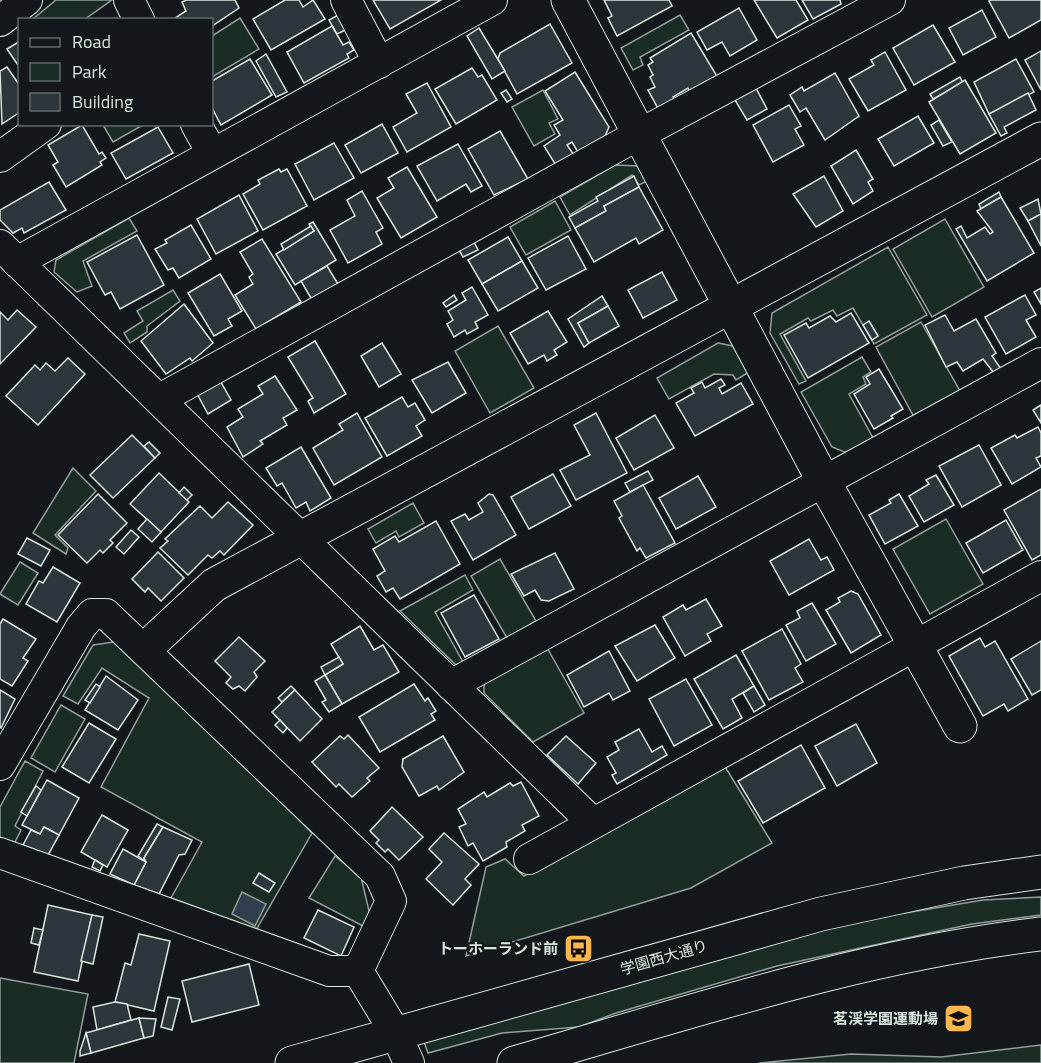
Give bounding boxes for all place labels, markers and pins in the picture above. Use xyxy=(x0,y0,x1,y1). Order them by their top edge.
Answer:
bus stop icon: トーホーランド前 xyxy=(563,932,595,964)
place label: トーホーランド前 xyxy=(438,937,558,960)
school or university icon: 茗渓学園運動場 xyxy=(943,1002,975,1034)
place label: 茗渓学園運動場 xyxy=(833,1007,938,1030)

